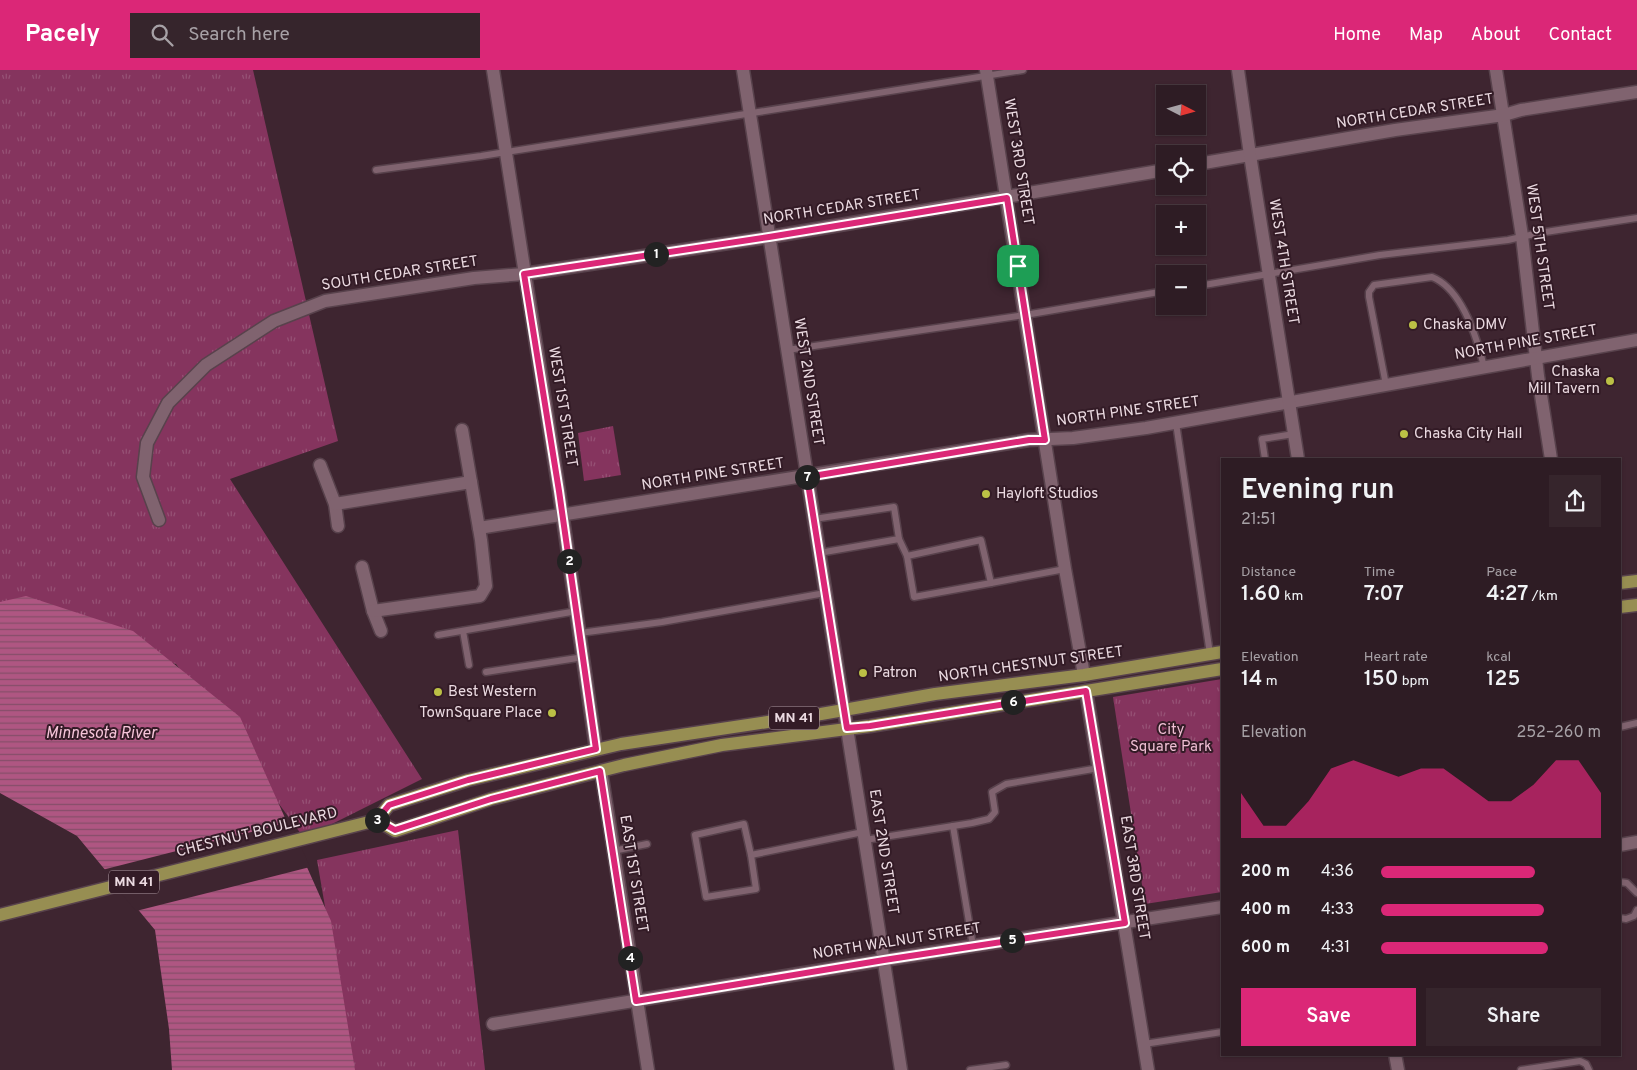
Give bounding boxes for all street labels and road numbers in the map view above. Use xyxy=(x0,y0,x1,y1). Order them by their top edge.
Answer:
street label: NORTH CEDAR STREET xyxy=(1335,90,1495,134)
street label: WEST 3RD STREET xyxy=(999,97,1037,227)
street label: WEST 5TH STREET xyxy=(1521,183,1557,311)
street label: NORTH CEDAR STREET xyxy=(762,186,922,230)
street label: WEST 4TH STREET xyxy=(1264,198,1302,326)
street label: SOUTH CEDAR STREET xyxy=(320,252,480,296)
street label: WEST 2ND STREET xyxy=(789,317,827,447)
street label: NORTH PINE STREET xyxy=(1453,321,1599,365)
street label: WEST 1ST STREET xyxy=(543,345,581,469)
street label: NORTH PINE STREET xyxy=(1055,393,1201,431)
street label: NORTH PINE STREET xyxy=(640,454,786,496)
street label: NORTH CHESTNUT STREET xyxy=(937,643,1125,687)
road number: MN 41 xyxy=(769,706,819,730)
street label: EAST 2ND STREET xyxy=(864,788,902,916)
street label: CHESTNUT BOULEVARD xyxy=(174,804,340,862)
street label: EAST 1ST STREET xyxy=(614,814,652,934)
street label: EAST 3RD STREET xyxy=(1115,814,1153,942)
road number: MN 41 xyxy=(109,870,159,894)
street label: NORTH WALNUT STREET xyxy=(811,919,983,965)

